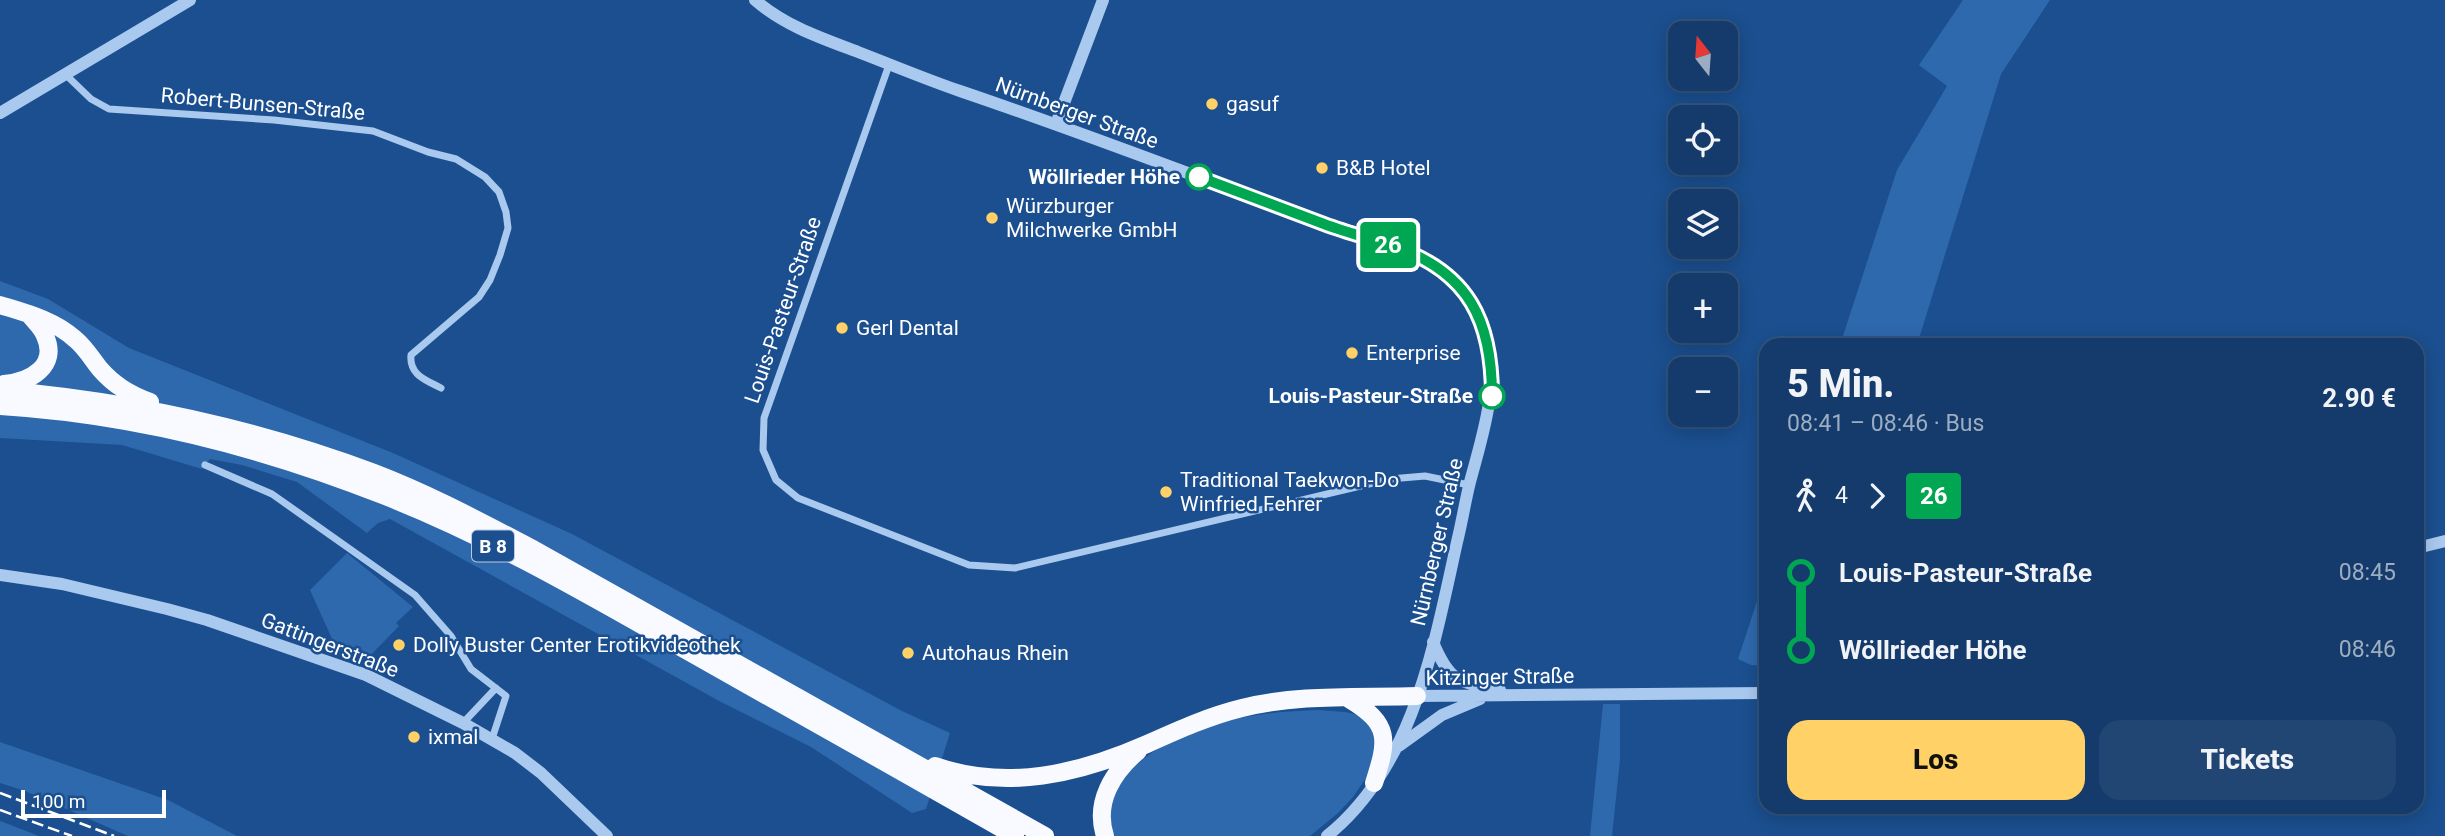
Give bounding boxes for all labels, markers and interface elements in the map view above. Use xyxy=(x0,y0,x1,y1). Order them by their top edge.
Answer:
north arrow xyxy=(1668,21,1738,91)
map controls xyxy=(1668,21,1738,427)
street label: Nürnberger Straße xyxy=(992,72,1162,154)
street label: Robert-Bunsen-Straße xyxy=(160,83,366,125)
place label: gasuf xyxy=(1226,92,1280,116)
marker: gasuf xyxy=(1204,96,1220,112)
button: locate xyxy=(1668,105,1738,175)
place label: B&B Hotel xyxy=(1336,156,1431,180)
marker: B&B Hotel xyxy=(1314,160,1330,176)
marker: Wöllrieder Höhe xyxy=(1186,164,1212,190)
place label: Wöllrieder Höhe xyxy=(1029,165,1180,189)
button: layers xyxy=(1668,189,1738,259)
place label: Würzburger Milchwerke GmbH xyxy=(1006,194,1177,242)
marker: Würzburger Milchwerke GmbH xyxy=(984,210,1000,226)
street label: Louis-Pasteur-Straße xyxy=(740,214,826,406)
line badge: 26 xyxy=(1356,222,1420,268)
text: 26 xyxy=(1374,231,1402,259)
button: + xyxy=(1668,273,1738,343)
place label: Gerl Dental xyxy=(856,316,959,340)
marker: Gerl Dental xyxy=(834,320,850,336)
place label: Enterprise xyxy=(1366,341,1461,365)
marker: Enterprise xyxy=(1344,345,1360,361)
button: − xyxy=(1668,357,1738,427)
text: 5 Min. xyxy=(1787,362,1895,406)
marker: Louis-Pasteur-Straße xyxy=(1479,383,1505,409)
text: 2.90 € xyxy=(2322,383,2396,413)
place label: Louis-Pasteur-Straße xyxy=(1269,384,1473,408)
text: 08:41 – 08:46 · Bus xyxy=(1787,410,1984,437)
street label: Nürnberger Straße xyxy=(1406,456,1468,628)
place label: Traditional Taekwon-Do Winfried Fehrer xyxy=(1180,468,1399,516)
icon: walk xyxy=(1787,477,1825,515)
icon: forward xyxy=(1858,477,1896,515)
text: 4 xyxy=(1835,482,1848,509)
text: 26 xyxy=(1920,482,1947,510)
marker: Traditional Taekwon-Do Winfried Fehrer xyxy=(1158,484,1174,500)
road number: B 8 xyxy=(472,530,514,562)
text: Louis-Pasteur-Straße xyxy=(1839,558,2092,588)
text: 08:45 xyxy=(2339,559,2396,586)
street label: Gattingerstraße xyxy=(258,608,402,682)
place label: Dolly Buster Center Erotikvideothek xyxy=(413,633,741,657)
text: Wöllrieder Höhe xyxy=(1839,635,2027,665)
text: 08:46 xyxy=(2339,636,2396,663)
marker: Dolly Buster Center Erotikvideothek xyxy=(391,637,407,653)
place label: Autohaus Rhein xyxy=(922,641,1069,665)
marker: Autohaus Rhein xyxy=(900,645,916,661)
street label: Kitzinger Straße xyxy=(1425,664,1575,690)
button: Los xyxy=(1787,720,2085,800)
button: Tickets xyxy=(2099,720,2396,800)
place label: ixmal xyxy=(428,725,478,749)
marker: ixmal xyxy=(406,729,422,745)
scale bar xyxy=(21,787,166,819)
text: 100 m xyxy=(32,790,85,813)

